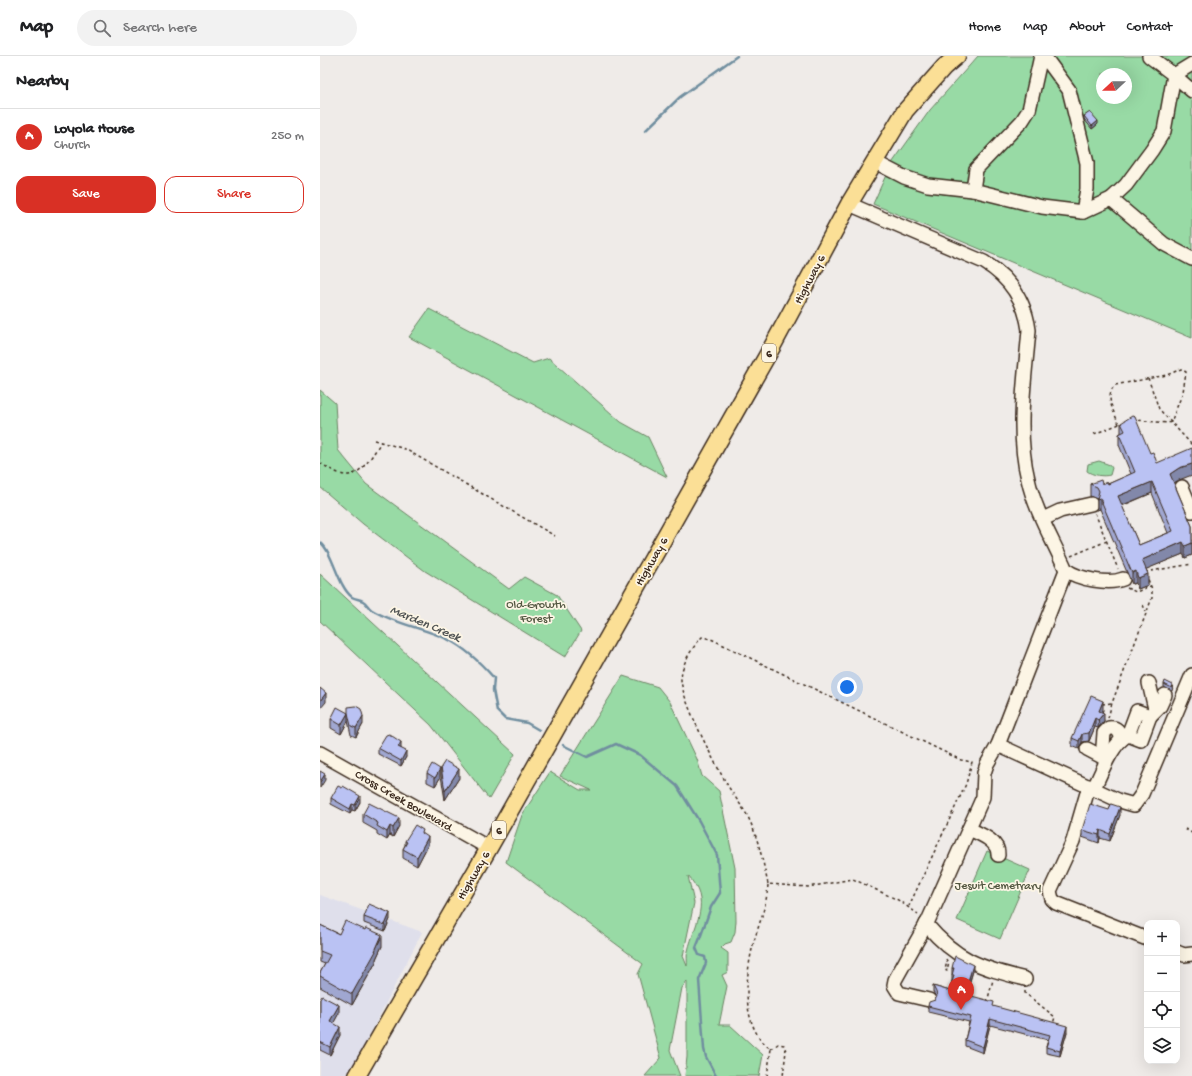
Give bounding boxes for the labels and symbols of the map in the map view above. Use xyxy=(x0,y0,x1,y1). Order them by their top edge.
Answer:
north arrow xyxy=(1096,68,1132,104)
street label: Highway 6 xyxy=(792,252,830,307)
road number: 6 xyxy=(762,344,776,362)
street label: Highway 6 xyxy=(633,535,673,589)
park label: Old-Growth Forest xyxy=(506,599,566,627)
water label: Marden Creek xyxy=(387,603,464,646)
your location xyxy=(837,677,857,697)
street label: Cross Creek Boulevard xyxy=(352,768,455,836)
road number: 6 xyxy=(492,821,506,839)
street label: Highway 6 xyxy=(455,849,495,903)
park label: Jesuit Cemetrary xyxy=(955,880,1041,894)
pin: A xyxy=(948,977,974,1010)

